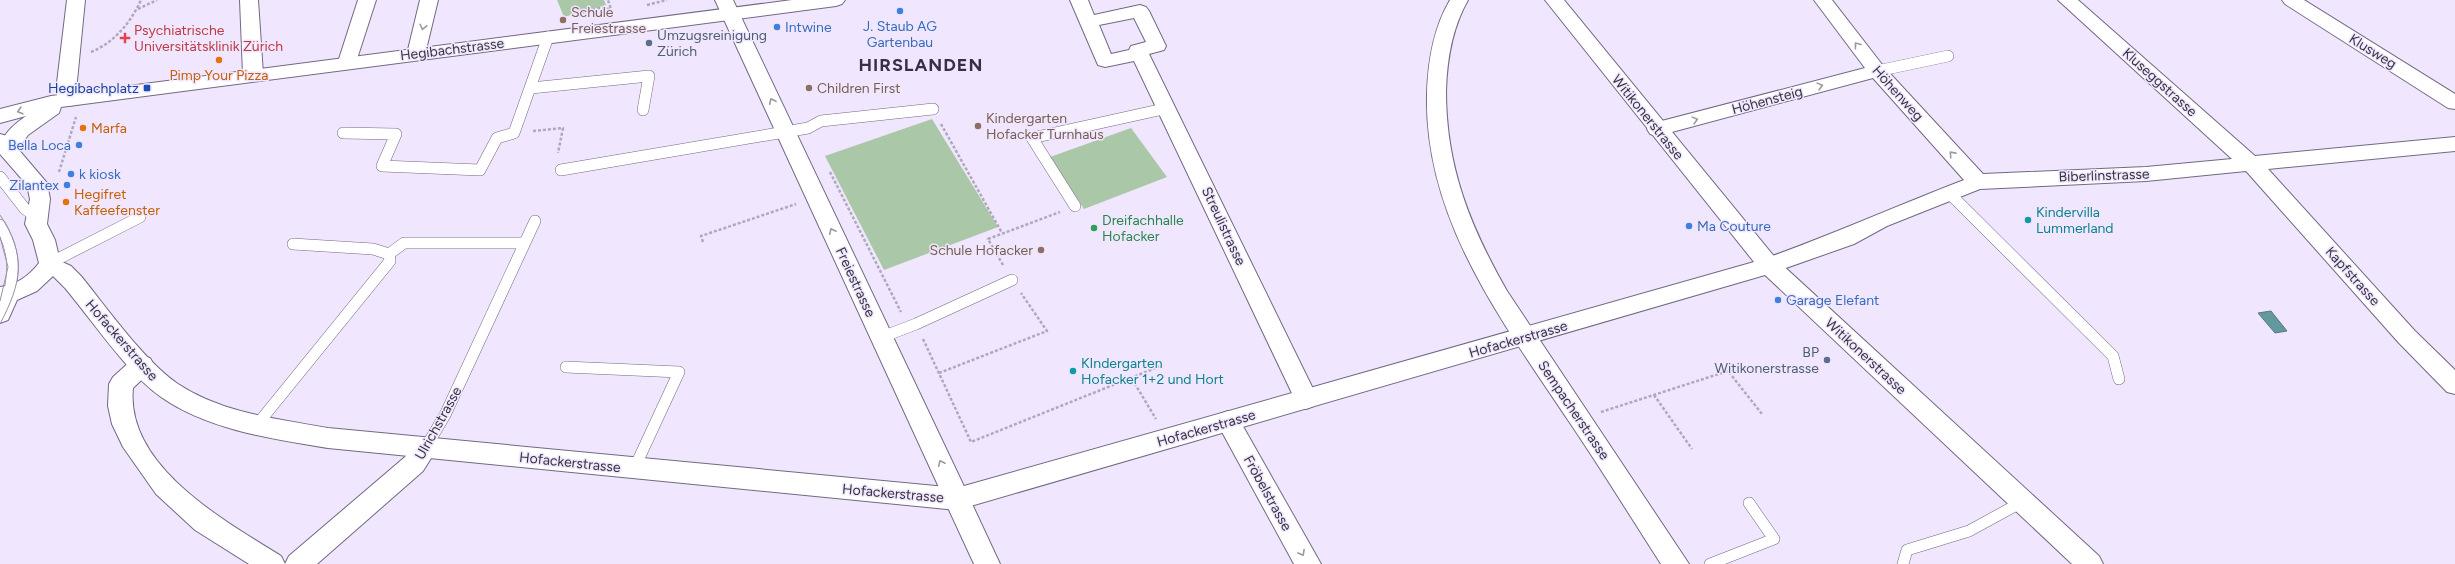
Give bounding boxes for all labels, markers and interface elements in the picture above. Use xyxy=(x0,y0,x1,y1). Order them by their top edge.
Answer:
place label: Schule Freiestrasse xyxy=(571,4,646,37)
marker: J. Staub AG Gartenbau xyxy=(895,6,905,16)
marker: Schule Freiestrasse xyxy=(558,15,568,25)
place label: J. Staub AG Gartenbau xyxy=(863,18,937,51)
place label: Intwine xyxy=(785,19,832,36)
place label: Psychiatrische Universitätsklinik Zürich xyxy=(134,22,283,55)
marker: Intwine xyxy=(772,22,782,32)
one-way arrow xyxy=(419,24,427,30)
place label: Umzugsreinigung Zürich xyxy=(657,27,767,60)
street label: Klusweg xyxy=(2346,30,2400,73)
marker: Psychiatrische Universitätsklinik Zürich xyxy=(119,32,131,44)
street label: Hegibachstrasse xyxy=(399,35,505,64)
marker: Umzugsreinigung Zürich xyxy=(644,38,654,48)
one-way arrow xyxy=(1855,43,1862,50)
street label: Kluseggstrasse xyxy=(2119,44,2201,121)
district label: HIRSLANDEN xyxy=(859,54,983,76)
marker: Pimp Your Pizza xyxy=(214,55,224,65)
street label: Höhenweg xyxy=(1868,62,1927,124)
place label: Pimp Your Pizza xyxy=(170,67,268,84)
street label: Witikonerstrasse xyxy=(1608,71,1687,164)
place label: Hegibachplatz xyxy=(48,80,139,97)
place label: Children First xyxy=(817,80,900,97)
one-way arrow xyxy=(1816,82,1823,91)
marker: Hegibachplatz xyxy=(142,83,152,93)
marker: Children First xyxy=(804,83,814,93)
street label: Höhensteig xyxy=(1730,83,1804,118)
one-way arrow xyxy=(769,97,777,105)
one-way arrow xyxy=(17,106,24,115)
place label: Kindergarten Hofacker Turnhaus xyxy=(986,110,1104,143)
one-way arrow xyxy=(1691,116,1698,125)
place label: Marfa xyxy=(91,120,127,137)
marker: Kindergarten Hofacker Turnhaus xyxy=(973,121,983,131)
marker: Marfa xyxy=(78,123,88,133)
place label: Bella Loca xyxy=(8,137,71,154)
marker: Bella Loca xyxy=(74,140,84,150)
one-way arrow xyxy=(1950,151,1957,158)
street label: Biberlinstrasse xyxy=(2058,165,2150,186)
place label: k kiosk xyxy=(79,166,121,183)
marker: k kiosk xyxy=(66,169,76,179)
place label: Zilantex xyxy=(9,177,59,194)
marker: Zilantex xyxy=(62,180,72,190)
street label: Streulistrasse xyxy=(1198,184,1249,269)
place label: Hegifret Kaffeefenster xyxy=(74,186,160,219)
marker: Hegifret Kaffeefenster xyxy=(61,197,71,207)
place label: Kindervilla Lummerland xyxy=(2036,204,2114,237)
place label: Dreifachhalle Hofacker xyxy=(1102,212,1184,245)
marker: Kindervilla Lummerland xyxy=(2023,215,2033,225)
place label: Ma Couture xyxy=(1697,218,1771,235)
marker: Ma Couture xyxy=(1684,221,1694,231)
marker: Dreifachhalle Hofacker xyxy=(1089,223,1099,233)
one-way arrow xyxy=(829,228,837,236)
place label: Schule Hofacker xyxy=(930,242,1033,259)
street label: Kapfstrasse xyxy=(2322,243,2384,310)
street label: Freiestrasse xyxy=(832,245,879,320)
marker: Schule Hofacker xyxy=(1036,245,1046,255)
place label: Garage Elefant xyxy=(1786,292,1879,309)
marker: Garage Elefant xyxy=(1773,295,1783,305)
street label: Hofackerstrasse xyxy=(82,296,162,385)
street label: Witikonerstrasse xyxy=(1822,314,1910,398)
street label: Hofackerstrasse xyxy=(1467,317,1570,362)
place label: BP Witikonerstrasse xyxy=(1714,344,1819,377)
place label: KIndergarten Hofacker 1+2 und Hort xyxy=(1081,355,1224,388)
marker: BP Witikonerstrasse xyxy=(1822,355,1832,365)
street label: Sempacherstrasse xyxy=(1534,358,1613,463)
marker: KIndergarten Hofacker 1+2 und Hort xyxy=(1068,366,1078,376)
street label: Ulrichstrasse xyxy=(411,384,466,463)
street label: Hofackerstrasse xyxy=(1155,406,1258,451)
street label: Hofackerstrasse xyxy=(518,449,622,476)
street label: Fröbelstrasse xyxy=(1240,453,1295,534)
one-way arrow xyxy=(938,460,946,468)
street label: Hofackerstrasse xyxy=(841,481,945,506)
one-way arrow xyxy=(1298,549,1305,556)

